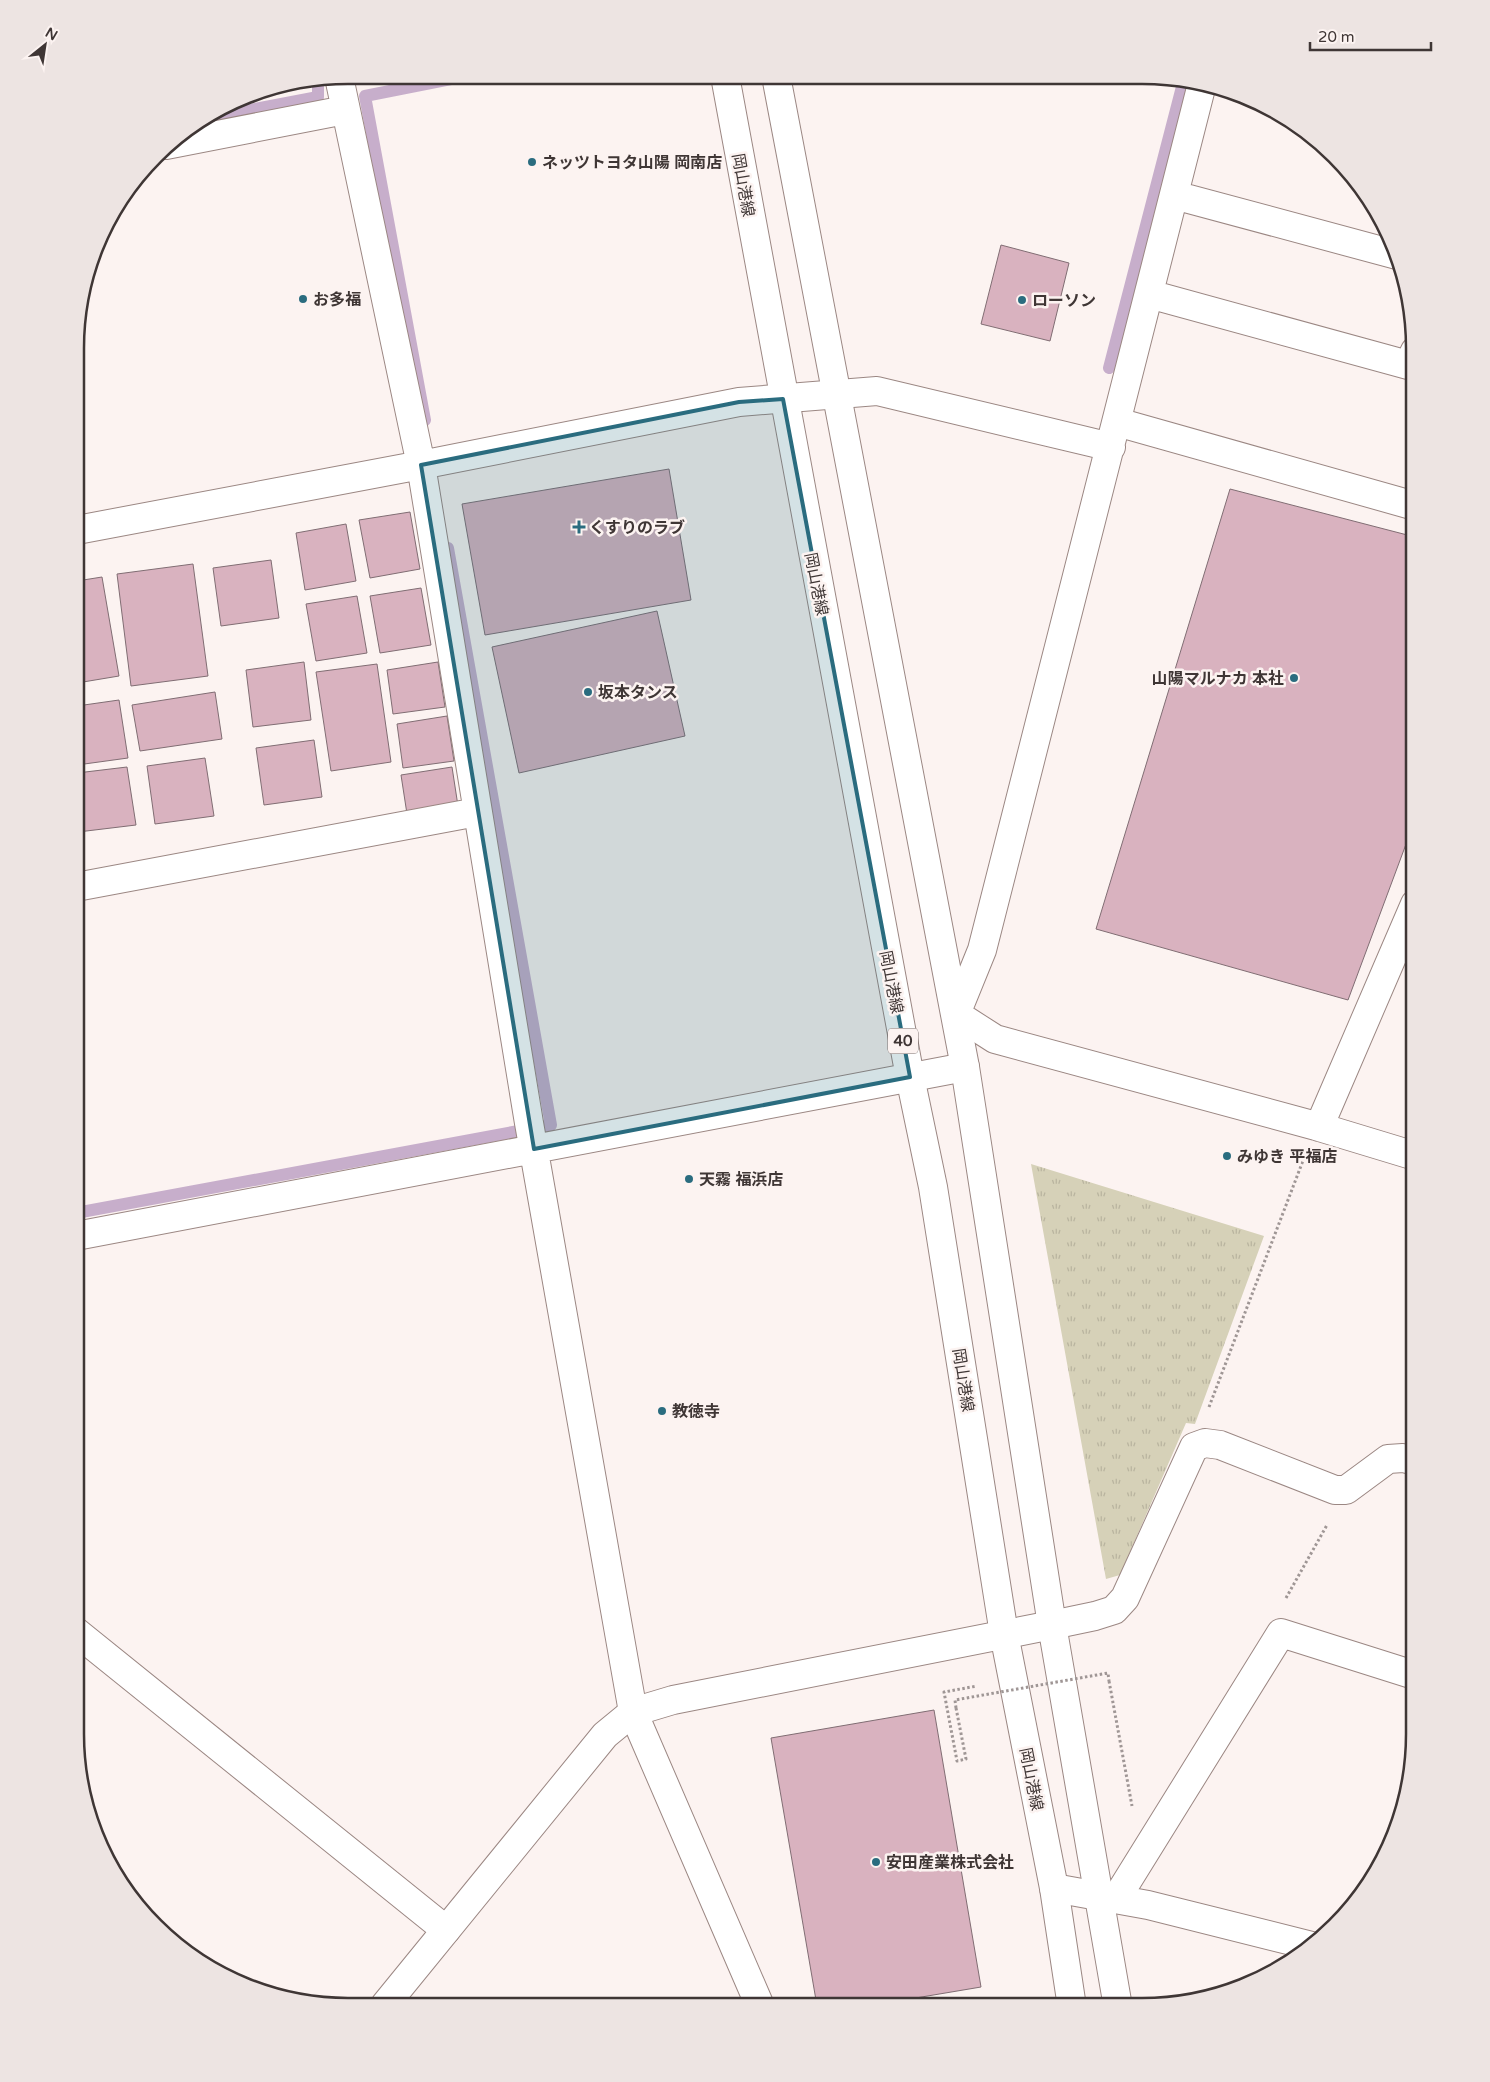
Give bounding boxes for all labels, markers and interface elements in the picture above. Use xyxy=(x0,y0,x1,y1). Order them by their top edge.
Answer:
north arrow xyxy=(20,20,70,70)
scale bar xyxy=(1310,20,1431,52)
text: N xyxy=(42,24,60,44)
text: 20 m xyxy=(1318,28,1355,46)
street label: 岡山港線 xyxy=(728,152,758,218)
place label: ネッツトヨタ山陽 岡南店 xyxy=(542,153,722,173)
marker: ネッツトヨタ山陽 岡南店 xyxy=(526,156,538,168)
place label: お多福 xyxy=(313,290,361,310)
place label: ローソン xyxy=(1032,291,1096,311)
marker: お多福 xyxy=(297,293,309,305)
marker: ローソン xyxy=(1016,294,1028,306)
place label: くすりのラブ xyxy=(589,518,685,538)
marker: くすりのラブ xyxy=(573,521,585,533)
street label: 岡山港線 xyxy=(800,551,832,618)
place label: 山陽マルナカ 本社 xyxy=(1152,669,1284,689)
marker: 山陽マルナカ 本社 xyxy=(1288,672,1300,684)
place label: 坂本タンス xyxy=(598,683,678,703)
marker: 坂本タンス xyxy=(582,686,594,698)
street label: 岡山港線 xyxy=(875,949,907,1016)
road number: 40 xyxy=(888,1028,918,1054)
place label: みゆき 平福店 xyxy=(1237,1147,1337,1167)
marker: みゆき 平福店 xyxy=(1221,1150,1233,1162)
place label: 天霧 福浜店 xyxy=(699,1170,783,1190)
marker: 天霧 福浜店 xyxy=(683,1173,695,1185)
street label: 岡山港線 xyxy=(948,1347,978,1413)
place label: 教徳寺 xyxy=(672,1402,720,1422)
marker: 教徳寺 xyxy=(656,1405,668,1417)
street label: 岡山港線 xyxy=(1015,1746,1047,1813)
place label: 安田産業株式会社 xyxy=(886,1853,1014,1873)
marker: 安田産業株式会社 xyxy=(870,1856,882,1868)

